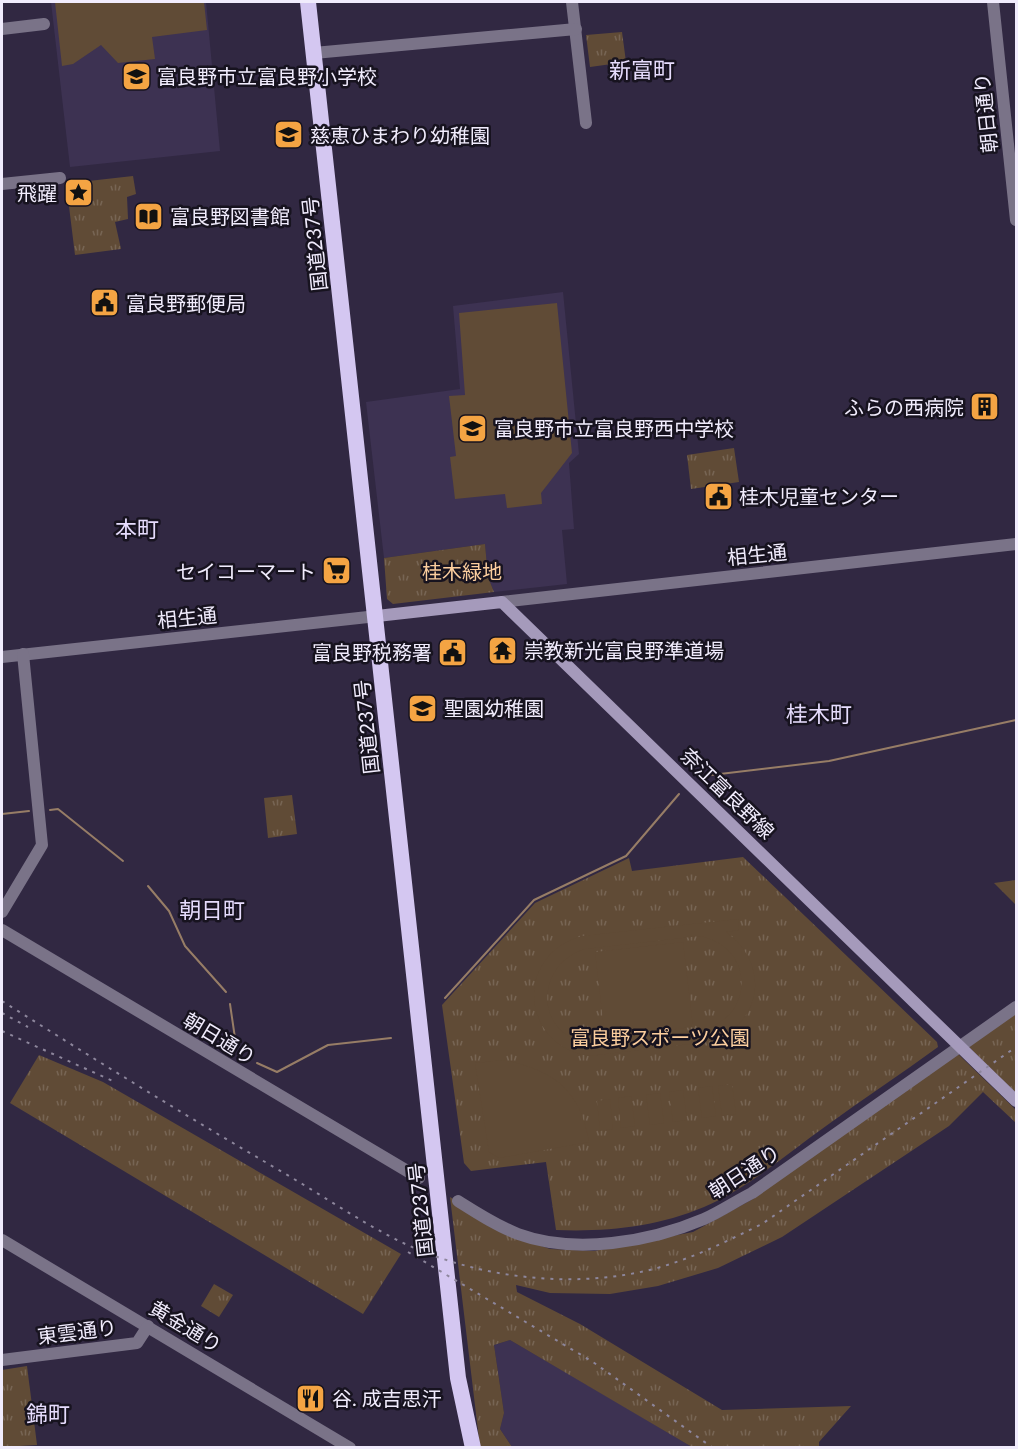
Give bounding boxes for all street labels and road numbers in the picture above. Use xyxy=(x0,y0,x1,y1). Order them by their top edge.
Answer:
street label: 朝日通り xyxy=(969,72,1001,154)
street label: 国道237号 xyxy=(297,196,331,292)
street label: 相生通 xyxy=(726,539,788,569)
street label: 相生通 xyxy=(156,602,218,632)
street label: 国道237号 xyxy=(349,679,383,775)
street label: 奈江富良野線 xyxy=(677,743,779,843)
street label: 朝日通り xyxy=(180,1007,260,1069)
street label: 朝日通り xyxy=(704,1139,784,1203)
street label: 国道237号 xyxy=(403,1162,437,1258)
street label: 黄金通り xyxy=(146,1295,226,1357)
street label: 東雲通り xyxy=(36,1314,118,1348)

